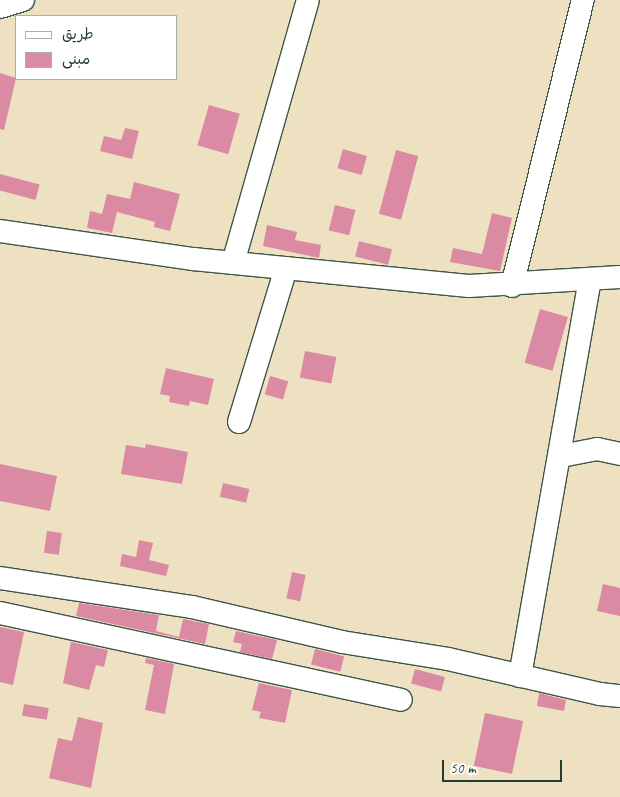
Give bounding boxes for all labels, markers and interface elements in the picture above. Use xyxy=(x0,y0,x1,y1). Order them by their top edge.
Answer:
legend xyxy=(15,15,178,80)
text: طريق xyxy=(62,25,94,44)
text: مبنى xyxy=(62,50,90,69)
scale bar xyxy=(445,750,565,782)
text: 50 m xyxy=(450,759,476,778)

